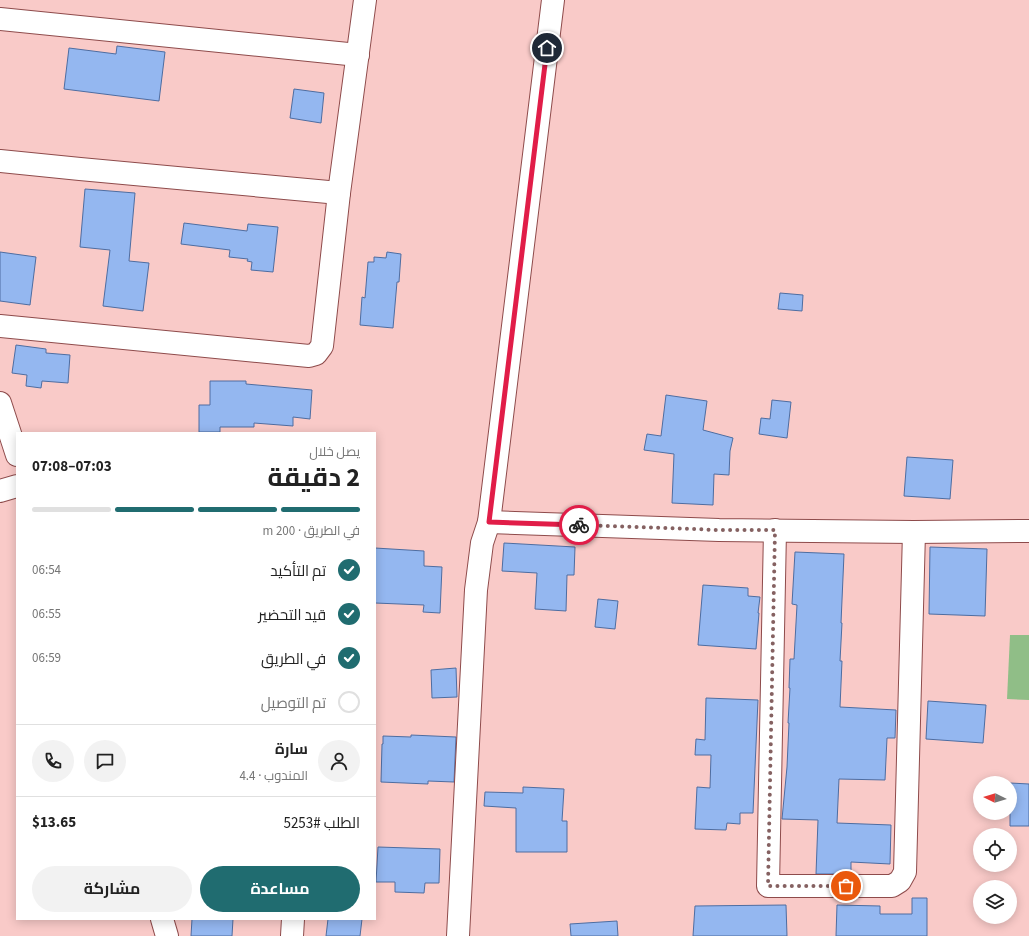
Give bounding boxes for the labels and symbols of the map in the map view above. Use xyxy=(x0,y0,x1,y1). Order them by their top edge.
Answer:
pin xyxy=(530,31,564,65)
courier xyxy=(559,505,599,545)
north arrow xyxy=(973,776,1017,820)
pin xyxy=(829,869,863,903)

